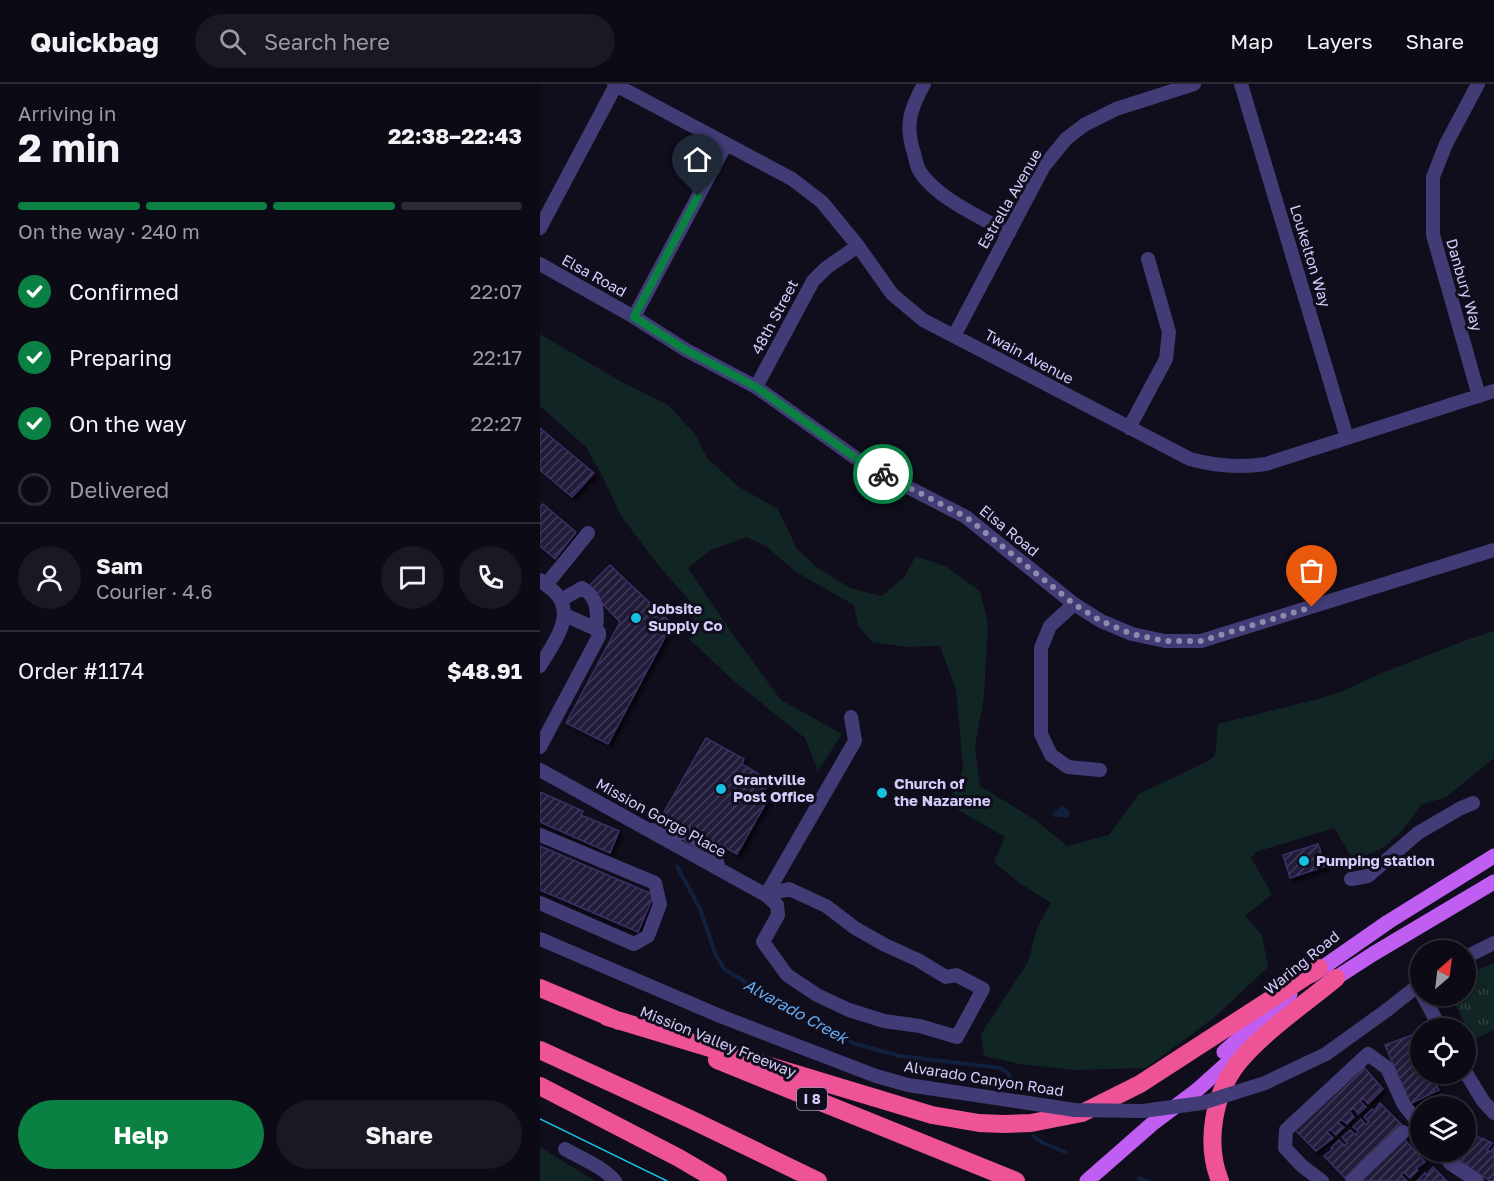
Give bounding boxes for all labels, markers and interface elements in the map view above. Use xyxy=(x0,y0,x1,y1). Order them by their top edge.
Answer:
search box xyxy=(195,14,615,68)
text: Quickbag xyxy=(30,25,159,58)
icon: search xyxy=(216,25,249,58)
text: Search here xyxy=(264,28,390,55)
text: Map xyxy=(1230,28,1273,54)
text: Layers xyxy=(1306,28,1373,54)
text: Share xyxy=(1406,28,1464,54)
text: Arriving in xyxy=(18,101,116,125)
text: 22:38–22:43 xyxy=(388,122,522,149)
text: 2 min xyxy=(18,124,120,171)
pin xyxy=(672,134,723,196)
icon: home xyxy=(681,143,714,176)
street label: Estrella Avenue xyxy=(973,145,1045,252)
street label: Loukelton Way xyxy=(1287,202,1335,310)
text: On the way · 240 m xyxy=(18,219,200,243)
street label: Danbury Way xyxy=(1443,236,1487,334)
street label: Elsa Road xyxy=(559,250,630,300)
icon: check xyxy=(18,275,51,308)
street label: 48th Street xyxy=(747,276,801,357)
text: Confirmed xyxy=(69,278,179,305)
text: 22:07 xyxy=(470,279,522,303)
street label: Twain Avenue xyxy=(982,325,1077,387)
icon: check xyxy=(18,341,51,374)
text: Preparing xyxy=(69,344,172,371)
text: 22:17 xyxy=(473,345,522,369)
icon: check xyxy=(18,407,51,440)
text: On the way xyxy=(69,410,187,437)
text: 22:27 xyxy=(471,411,522,435)
courier xyxy=(853,444,913,504)
icon: bike xyxy=(867,458,900,491)
text: Delivered xyxy=(69,476,169,503)
street label: Elsa Road xyxy=(976,501,1043,560)
pin xyxy=(1286,545,1337,607)
button: person xyxy=(18,546,81,609)
button: chat xyxy=(381,546,444,609)
button: phone xyxy=(459,546,522,609)
text: Sam xyxy=(96,552,143,579)
icon: bag xyxy=(1295,554,1328,587)
text: Courier · 4.6 xyxy=(96,579,213,603)
place label: Jobsite Supply Co xyxy=(648,599,723,634)
marker: Jobsite Supply Co xyxy=(629,611,643,625)
text: Order #1174 xyxy=(18,657,144,684)
text: $48.91 xyxy=(447,657,522,684)
place label: Grantville Post Office xyxy=(733,770,815,805)
street label: Mission Gorge Place xyxy=(593,774,730,860)
place label: Church of the Nazarene xyxy=(894,774,991,809)
marker: Grantville Post Office xyxy=(714,782,728,796)
marker: Church of the Nazarene xyxy=(875,786,889,800)
place label: Pumping station xyxy=(1316,851,1435,869)
marker: Pumping station xyxy=(1297,854,1311,868)
street label: Waring Road xyxy=(1260,927,1342,998)
north arrow xyxy=(1410,940,1476,1006)
map controls xyxy=(1410,940,1476,1162)
water label: Alvarado Creek xyxy=(740,974,853,1049)
street label: Mission Valley Freeway xyxy=(638,1001,800,1081)
button: locate xyxy=(1410,1018,1476,1084)
street label: Alvarado Canyon Road xyxy=(903,1057,1065,1100)
road number: I 8 xyxy=(797,1088,827,1110)
button: layers xyxy=(1410,1096,1476,1162)
button: Help xyxy=(18,1100,264,1169)
button: Share xyxy=(276,1100,522,1169)

